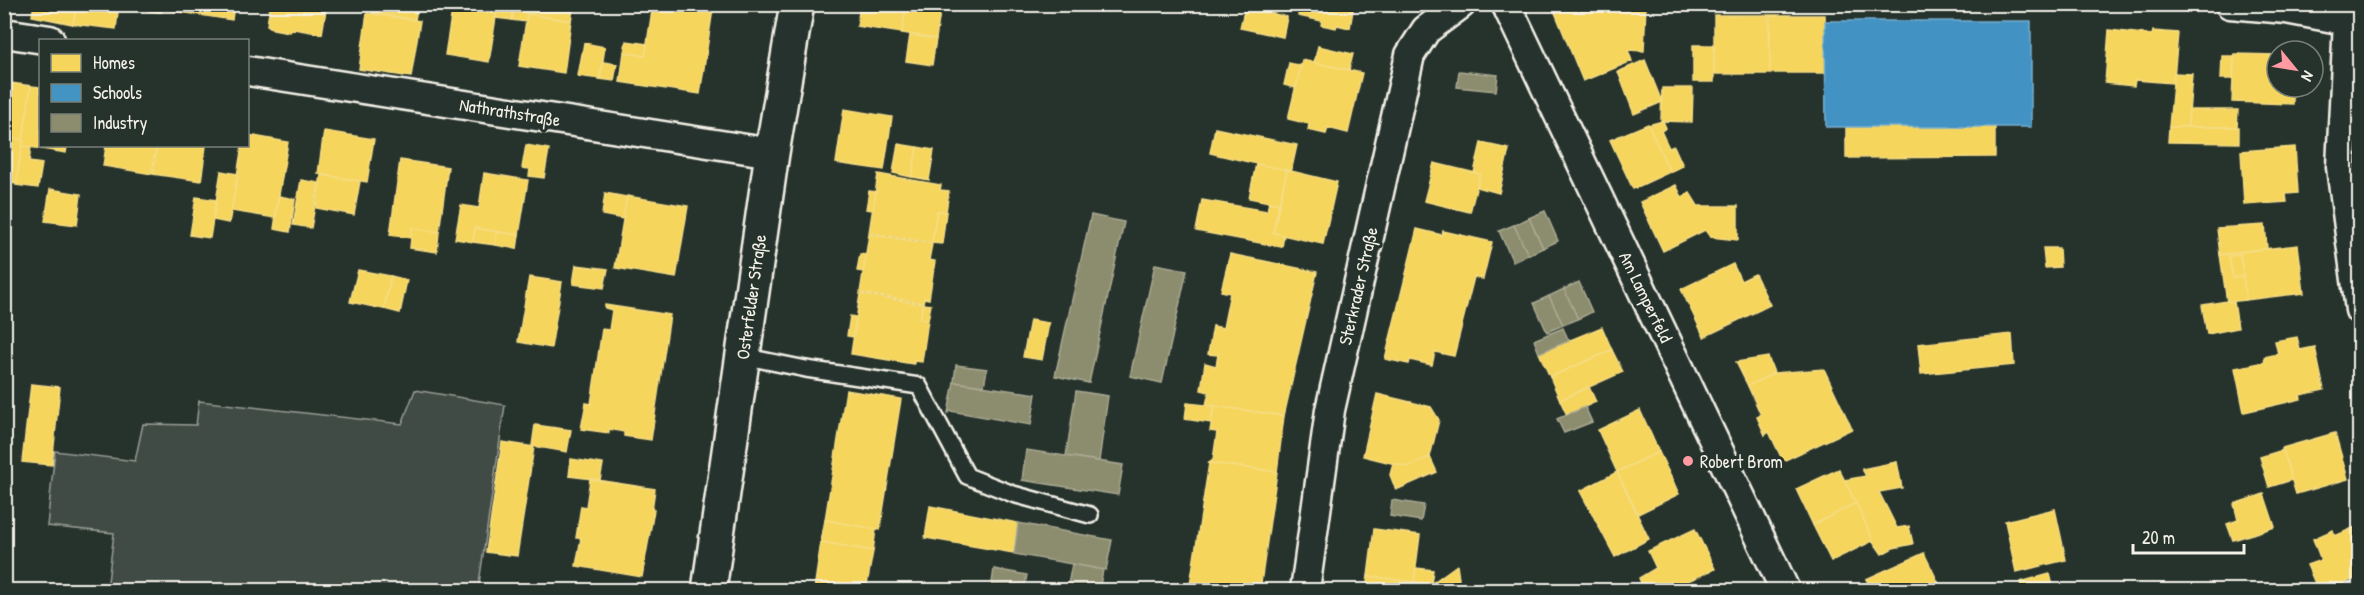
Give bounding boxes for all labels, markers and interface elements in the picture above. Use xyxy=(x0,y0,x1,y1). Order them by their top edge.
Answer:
legend xyxy=(39,39,249,147)
north arrow xyxy=(2265,39,2325,99)
text: Homes xyxy=(93,50,135,75)
text: N xyxy=(2296,67,2320,86)
text: Schools xyxy=(93,80,142,105)
street label: Nathrathstraße xyxy=(458,92,562,132)
text: Industry xyxy=(93,110,148,135)
street label: Sterkrader Straße xyxy=(1332,225,1384,347)
street label: Osterfelder Straße xyxy=(730,233,772,361)
street label: Am Lamperfeld xyxy=(1613,247,1679,347)
place label: Robert Brom xyxy=(1700,449,1783,474)
marker: Robert Brom xyxy=(1681,454,1695,468)
scale bar xyxy=(2133,517,2244,555)
text: 20 m xyxy=(2142,525,2175,550)

